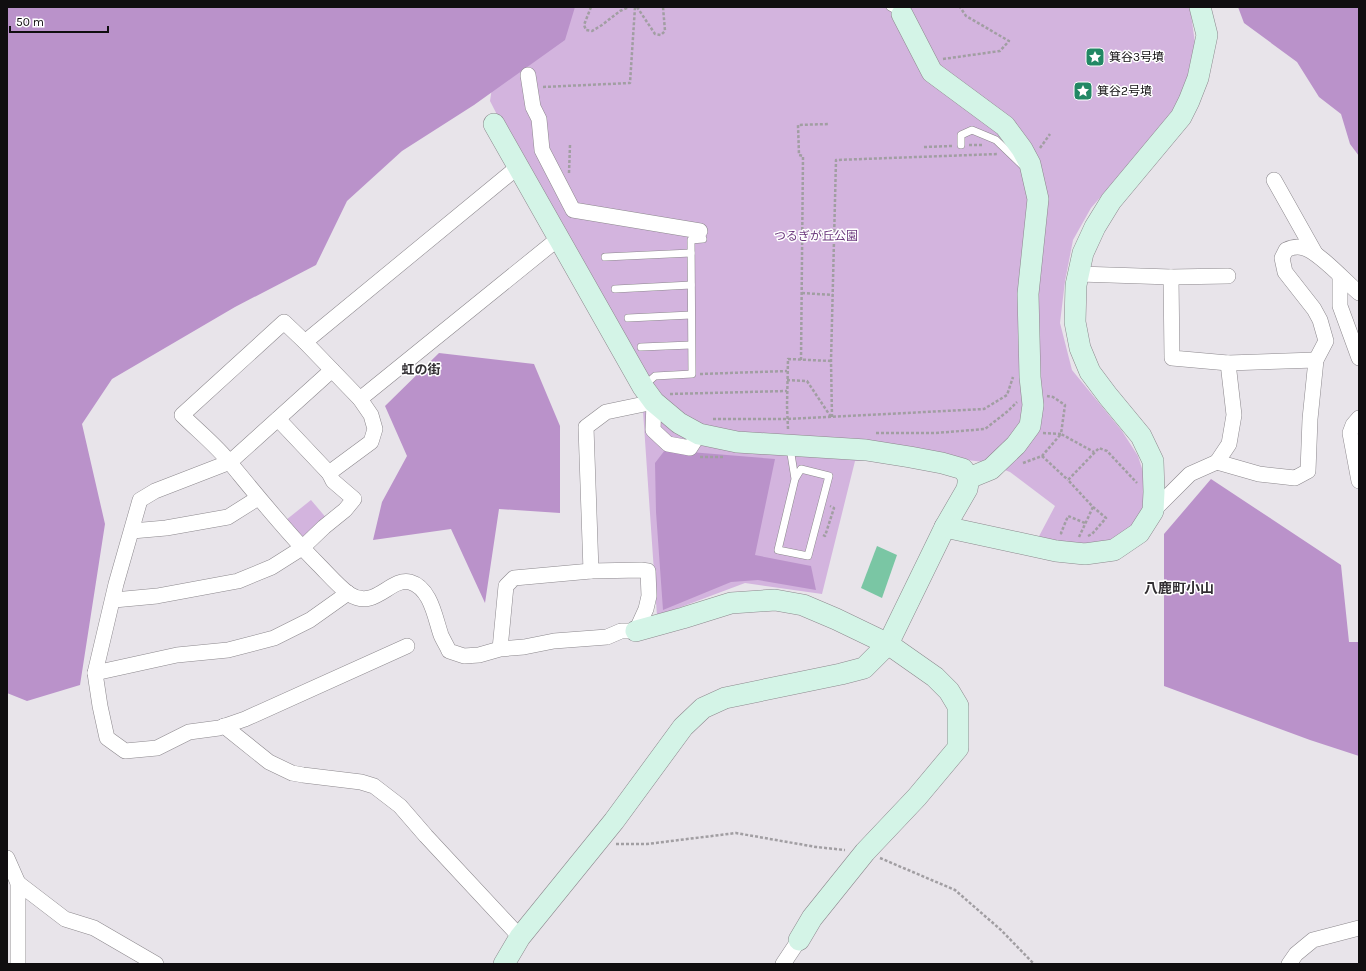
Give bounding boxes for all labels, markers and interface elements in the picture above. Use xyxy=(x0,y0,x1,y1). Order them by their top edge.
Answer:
scale bar xyxy=(10,8,108,34)
text: 50 m xyxy=(16,15,44,29)
place icon: 箕谷3号墳 xyxy=(1084,46,1106,68)
place label: 箕谷3号墳 xyxy=(1109,50,1164,64)
place icon: 箕谷2号墳 xyxy=(1072,80,1094,102)
place label: 箕谷2号墳 xyxy=(1097,84,1152,98)
park label: つるぎが丘公園 xyxy=(774,229,858,243)
district label: 虹の街 xyxy=(401,362,441,377)
district label: 八鹿町小山 xyxy=(1144,580,1214,597)

